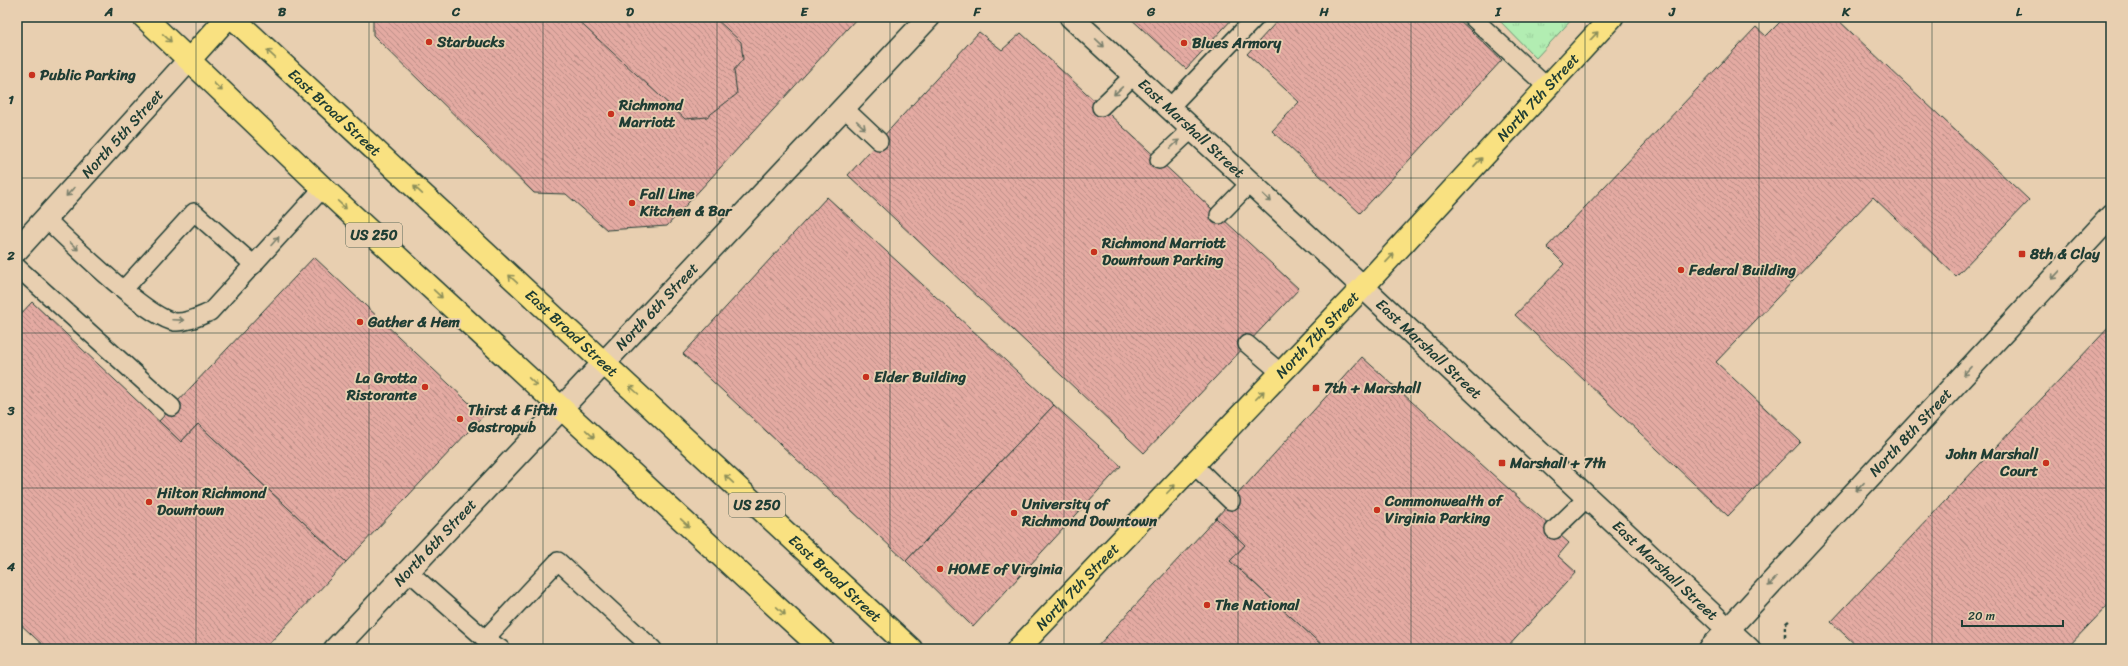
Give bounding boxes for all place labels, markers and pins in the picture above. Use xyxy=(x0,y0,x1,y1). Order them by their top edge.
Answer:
place label: Starbucks xyxy=(436,29,505,55)
place label: Blues Armory xyxy=(1192,30,1281,56)
marker: Starbucks xyxy=(424,37,434,47)
marker: Blues Armory xyxy=(1179,38,1189,48)
place label: Public Parking xyxy=(40,62,136,88)
marker: Public Parking xyxy=(27,70,37,80)
place label: Richmond Marriott xyxy=(618,92,684,135)
marker: Richmond Marriott xyxy=(606,109,616,119)
place label: Fall Line Kitchen & Bar xyxy=(639,181,733,224)
marker: Fall Line Kitchen & Bar xyxy=(627,198,637,208)
place label: Richmond Marriott Downtown Parking xyxy=(1101,230,1226,273)
place label: 8th & Clay xyxy=(2029,241,2101,267)
marker: Richmond Marriott Downtown Parking xyxy=(1089,247,1099,257)
marker: 8th & Clay xyxy=(2017,249,2027,259)
place label: Federal Building xyxy=(1688,257,1796,283)
marker: Federal Building xyxy=(1676,265,1686,275)
place label: Gather & Hem xyxy=(367,309,460,335)
marker: Gather & Hem xyxy=(355,317,365,327)
place label: Elder Building xyxy=(874,364,966,390)
place label: La Grotta Ristorante xyxy=(346,365,417,408)
marker: Elder Building xyxy=(861,372,871,382)
place label: 7th + Marshall xyxy=(1324,375,1421,401)
marker: La Grotta Ristorante xyxy=(420,382,430,392)
marker: 7th + Marshall xyxy=(1311,383,1321,393)
place label: Thirst & Fifth Gastropub xyxy=(467,397,557,440)
marker: Thirst & Fifth Gastropub xyxy=(455,414,465,424)
place label: John Marshall Court xyxy=(1945,441,2039,484)
place label: Marshall + 7th xyxy=(1509,450,1606,476)
marker: Marshall + 7th xyxy=(1497,458,1507,468)
marker: John Marshall Court xyxy=(2041,458,2051,468)
place label: Hilton Richmond Downtown xyxy=(156,480,267,523)
place label: Commonwealth of Virginia Parking xyxy=(1384,488,1505,531)
place label: University of Richmond Downtown xyxy=(1021,491,1158,534)
marker: Hilton Richmond Downtown xyxy=(144,497,154,507)
marker: Commonwealth of Virginia Parking xyxy=(1372,505,1382,515)
marker: University of Richmond Downtown xyxy=(1009,508,1019,518)
place label: HOME of Virginia xyxy=(947,556,1063,582)
marker: HOME of Virginia xyxy=(935,564,945,574)
place label: The National xyxy=(1215,592,1300,618)
marker: The National xyxy=(1202,600,1212,610)

